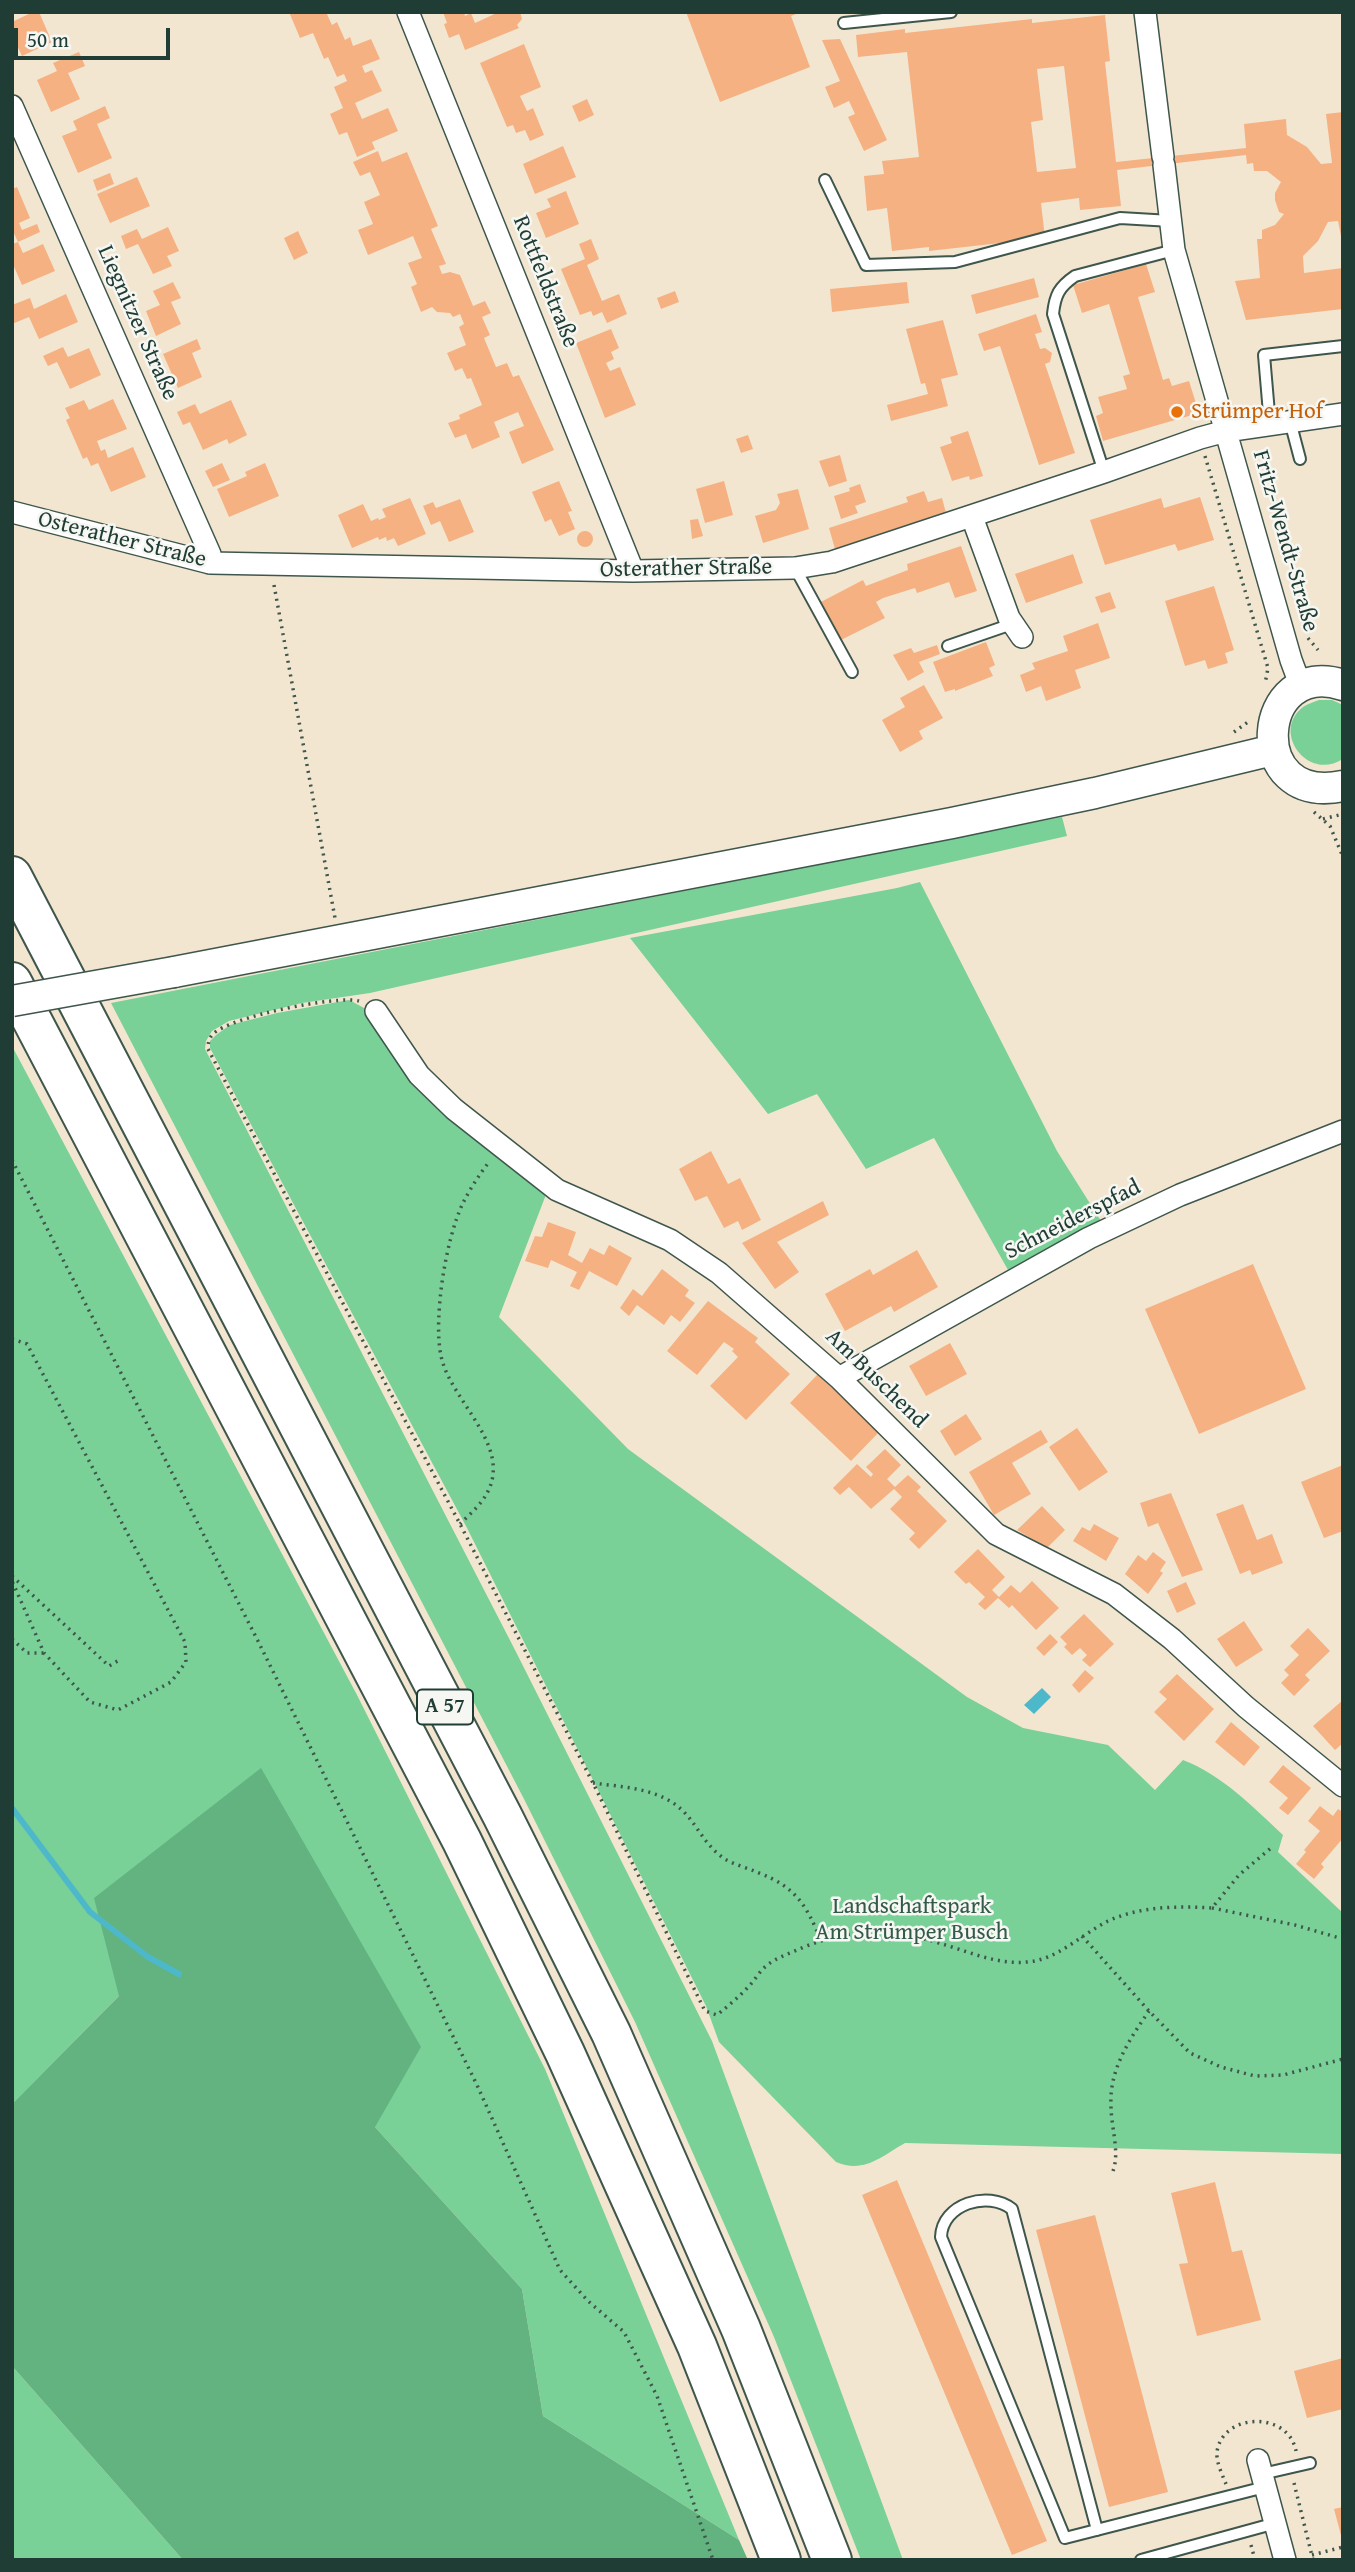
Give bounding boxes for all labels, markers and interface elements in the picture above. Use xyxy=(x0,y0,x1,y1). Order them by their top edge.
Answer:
scale bar xyxy=(18,14,173,58)
text: 50 m xyxy=(27,24,69,55)
street label: Rottfeldstraße xyxy=(506,212,584,352)
street label: Liegnitzer Straße xyxy=(91,241,183,405)
place label: Strümper Hof xyxy=(1191,398,1323,426)
marker: Strümper Hof xyxy=(1169,404,1185,420)
street label: Fritz-Wendt-Straße xyxy=(1246,447,1324,635)
street label: Osterather Straße xyxy=(35,506,209,574)
street label: Osterather Straße xyxy=(600,554,772,584)
street label: Schneiderspfad xyxy=(1000,1174,1146,1266)
street label: Am Buschend xyxy=(819,1324,933,1434)
road number: A 57 xyxy=(417,1690,473,1724)
park label: Landschaftspark Am Strümper Busch xyxy=(816,1893,1008,1947)

